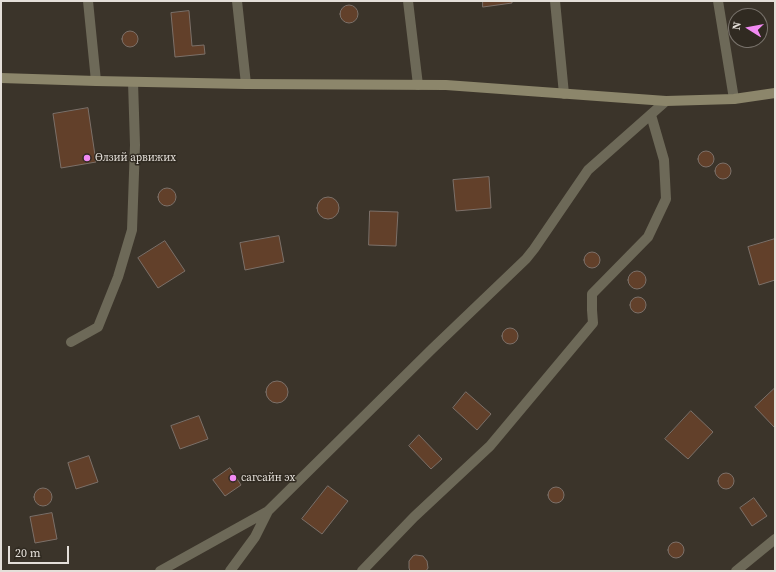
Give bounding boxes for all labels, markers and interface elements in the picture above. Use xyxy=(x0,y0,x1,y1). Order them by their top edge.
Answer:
north arrow xyxy=(728,8,768,48)
text: N xyxy=(729,20,745,31)
place label: Өлзий арвижих xyxy=(95,151,176,165)
marker: Өлзий арвижих xyxy=(82,153,92,163)
place label: сагсайн эх xyxy=(241,471,295,485)
marker: сагсайн эх xyxy=(228,473,238,483)
scale bar xyxy=(10,538,71,564)
text: 20 m xyxy=(15,545,41,561)

